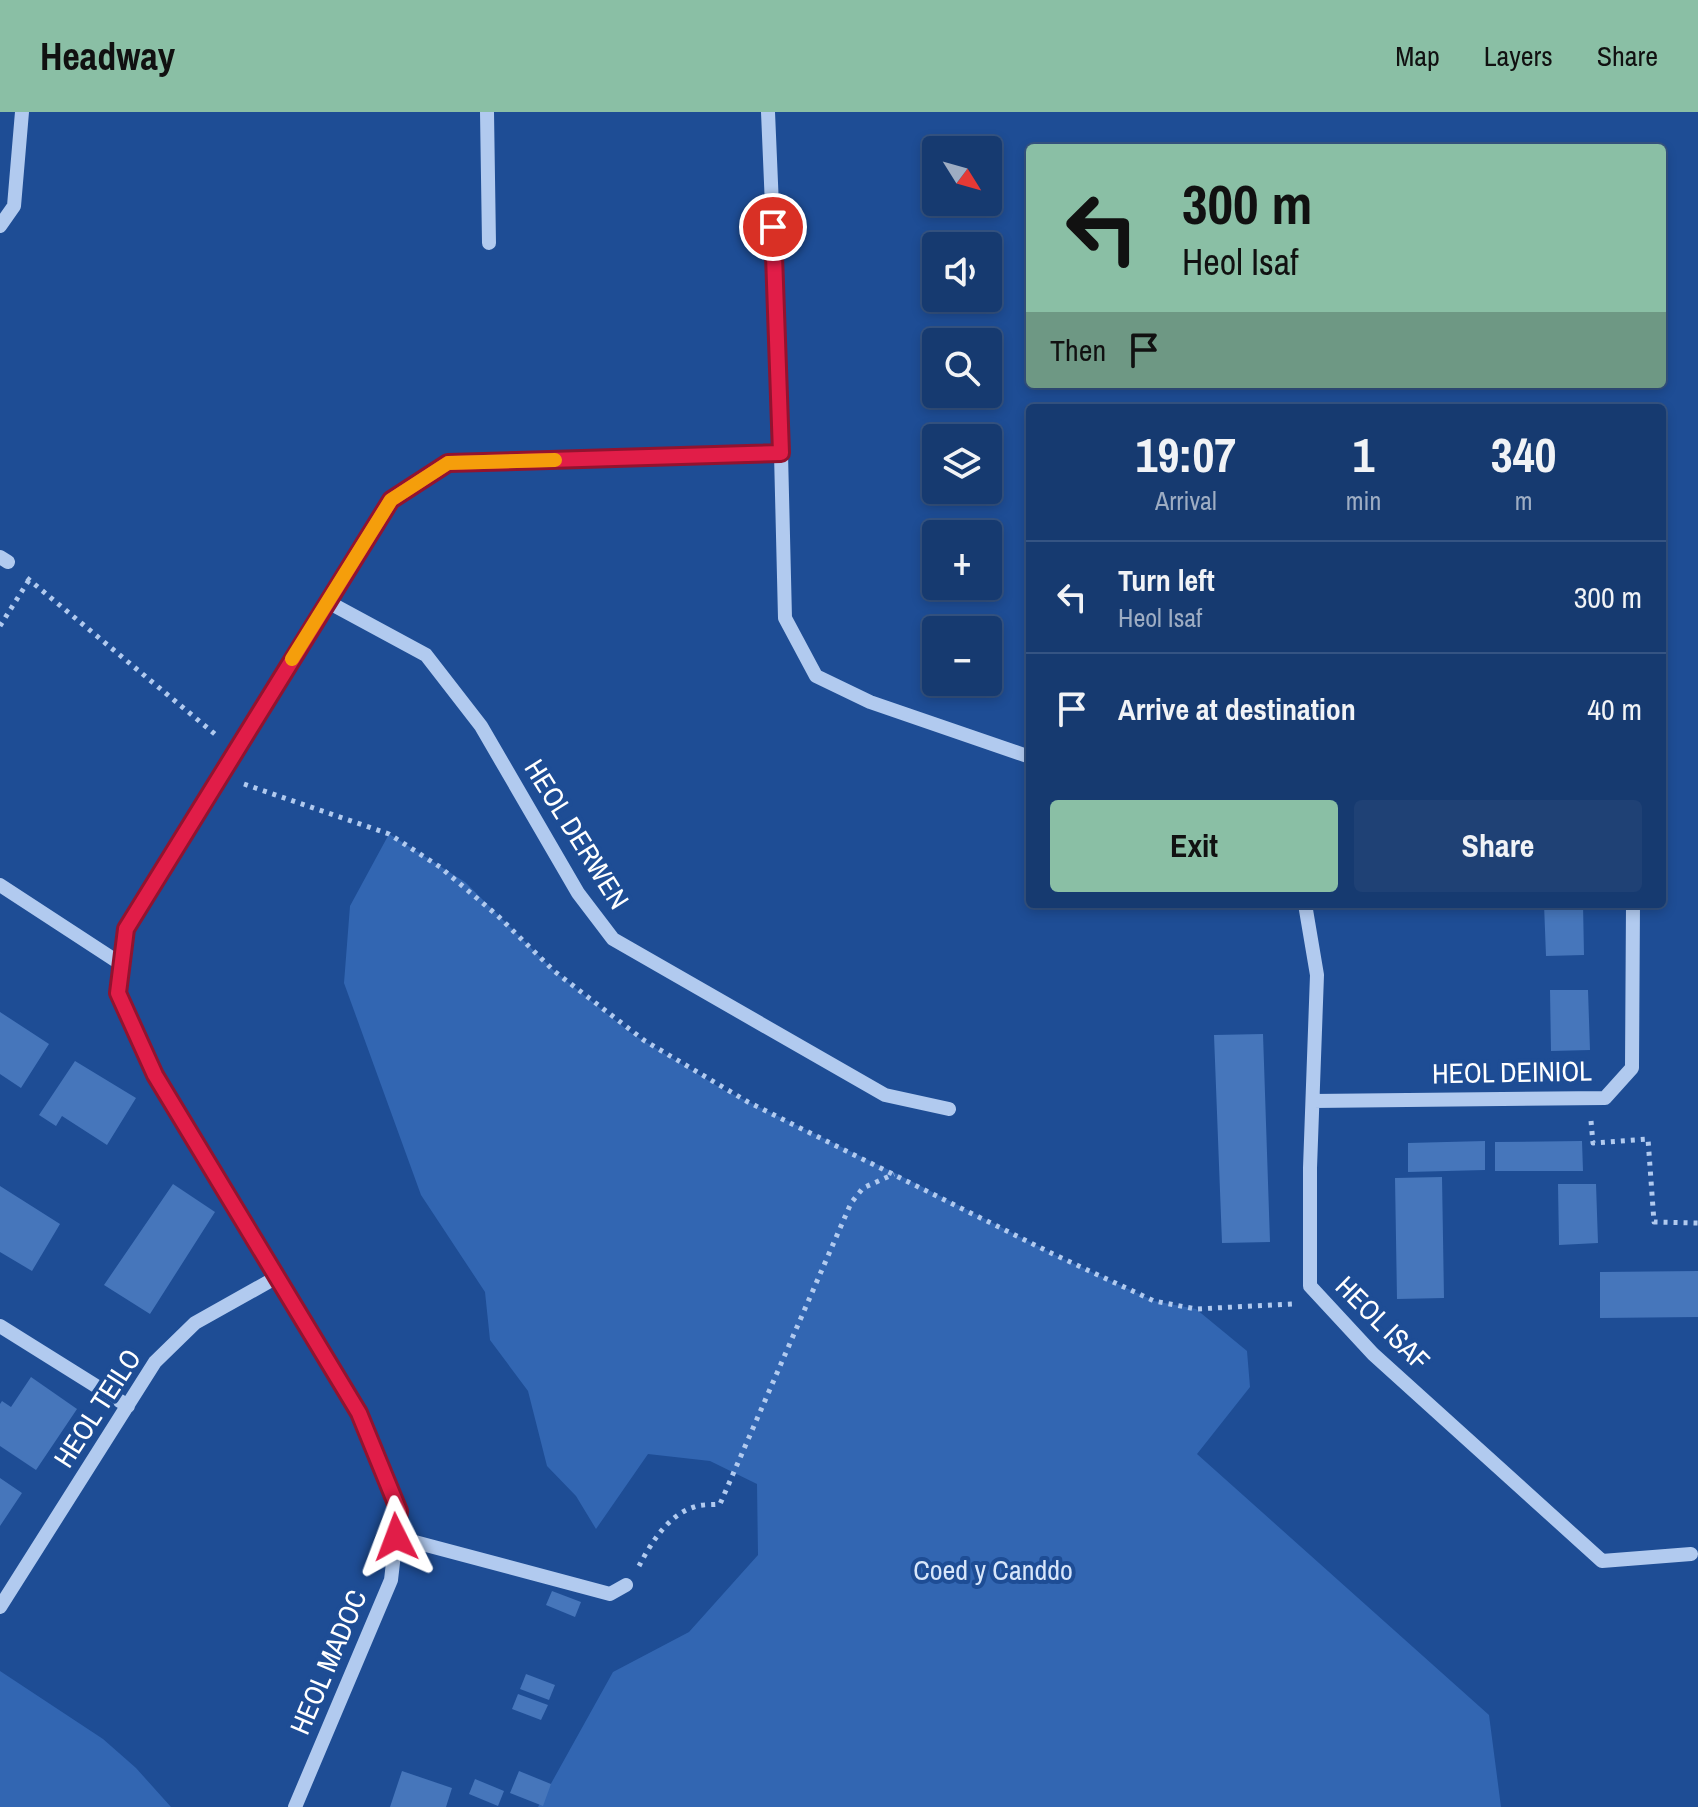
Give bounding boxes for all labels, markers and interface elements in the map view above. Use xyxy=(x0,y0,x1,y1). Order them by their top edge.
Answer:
text: Headway xyxy=(40,31,175,82)
text: Map xyxy=(1395,37,1440,75)
text: Layers xyxy=(1484,37,1553,75)
text: Share xyxy=(1597,37,1658,75)
north arrow xyxy=(922,136,1002,216)
map controls xyxy=(922,136,1002,696)
text: 300 m xyxy=(1182,166,1312,241)
icon: left xyxy=(1050,176,1154,280)
pin xyxy=(739,193,807,261)
icon: arrive xyxy=(751,205,795,249)
button: sound xyxy=(922,232,1002,312)
text: Heol Isaf xyxy=(1182,238,1299,286)
button: search xyxy=(922,328,1002,408)
icon: arrive xyxy=(1122,328,1166,372)
text: Then xyxy=(1050,330,1106,370)
text: 19:07 xyxy=(1136,422,1236,487)
text: 1 xyxy=(1353,422,1374,487)
text: 340 xyxy=(1491,422,1556,487)
button: layers xyxy=(922,424,1002,504)
text: Arrival xyxy=(1155,483,1217,518)
text: min xyxy=(1346,483,1381,518)
text: m xyxy=(1515,483,1533,518)
button: + xyxy=(922,520,1002,600)
text: Turn left xyxy=(1118,560,1215,600)
icon: left xyxy=(1050,575,1094,619)
text: 300 m xyxy=(1574,577,1642,617)
text: Heol Isaf xyxy=(1118,600,1202,635)
button: − xyxy=(922,616,1002,696)
icon: arrive xyxy=(1050,687,1094,731)
text: Arrive at destination xyxy=(1118,689,1356,729)
text: 40 m xyxy=(1587,689,1642,729)
street label: HEOL DERWEN xyxy=(516,752,638,916)
button: Exit xyxy=(1050,800,1338,892)
button: Share xyxy=(1354,800,1642,892)
street label: HEOL DEINIOL xyxy=(1432,1052,1593,1092)
street label: HEOL ISAF xyxy=(1327,1267,1439,1379)
street label: HEOL TEILO xyxy=(45,1341,149,1475)
position arrow xyxy=(354,1495,438,1579)
park label: Coed y Canddo xyxy=(913,1551,1073,1589)
street label: HEOL MADOC xyxy=(281,1584,375,1740)

